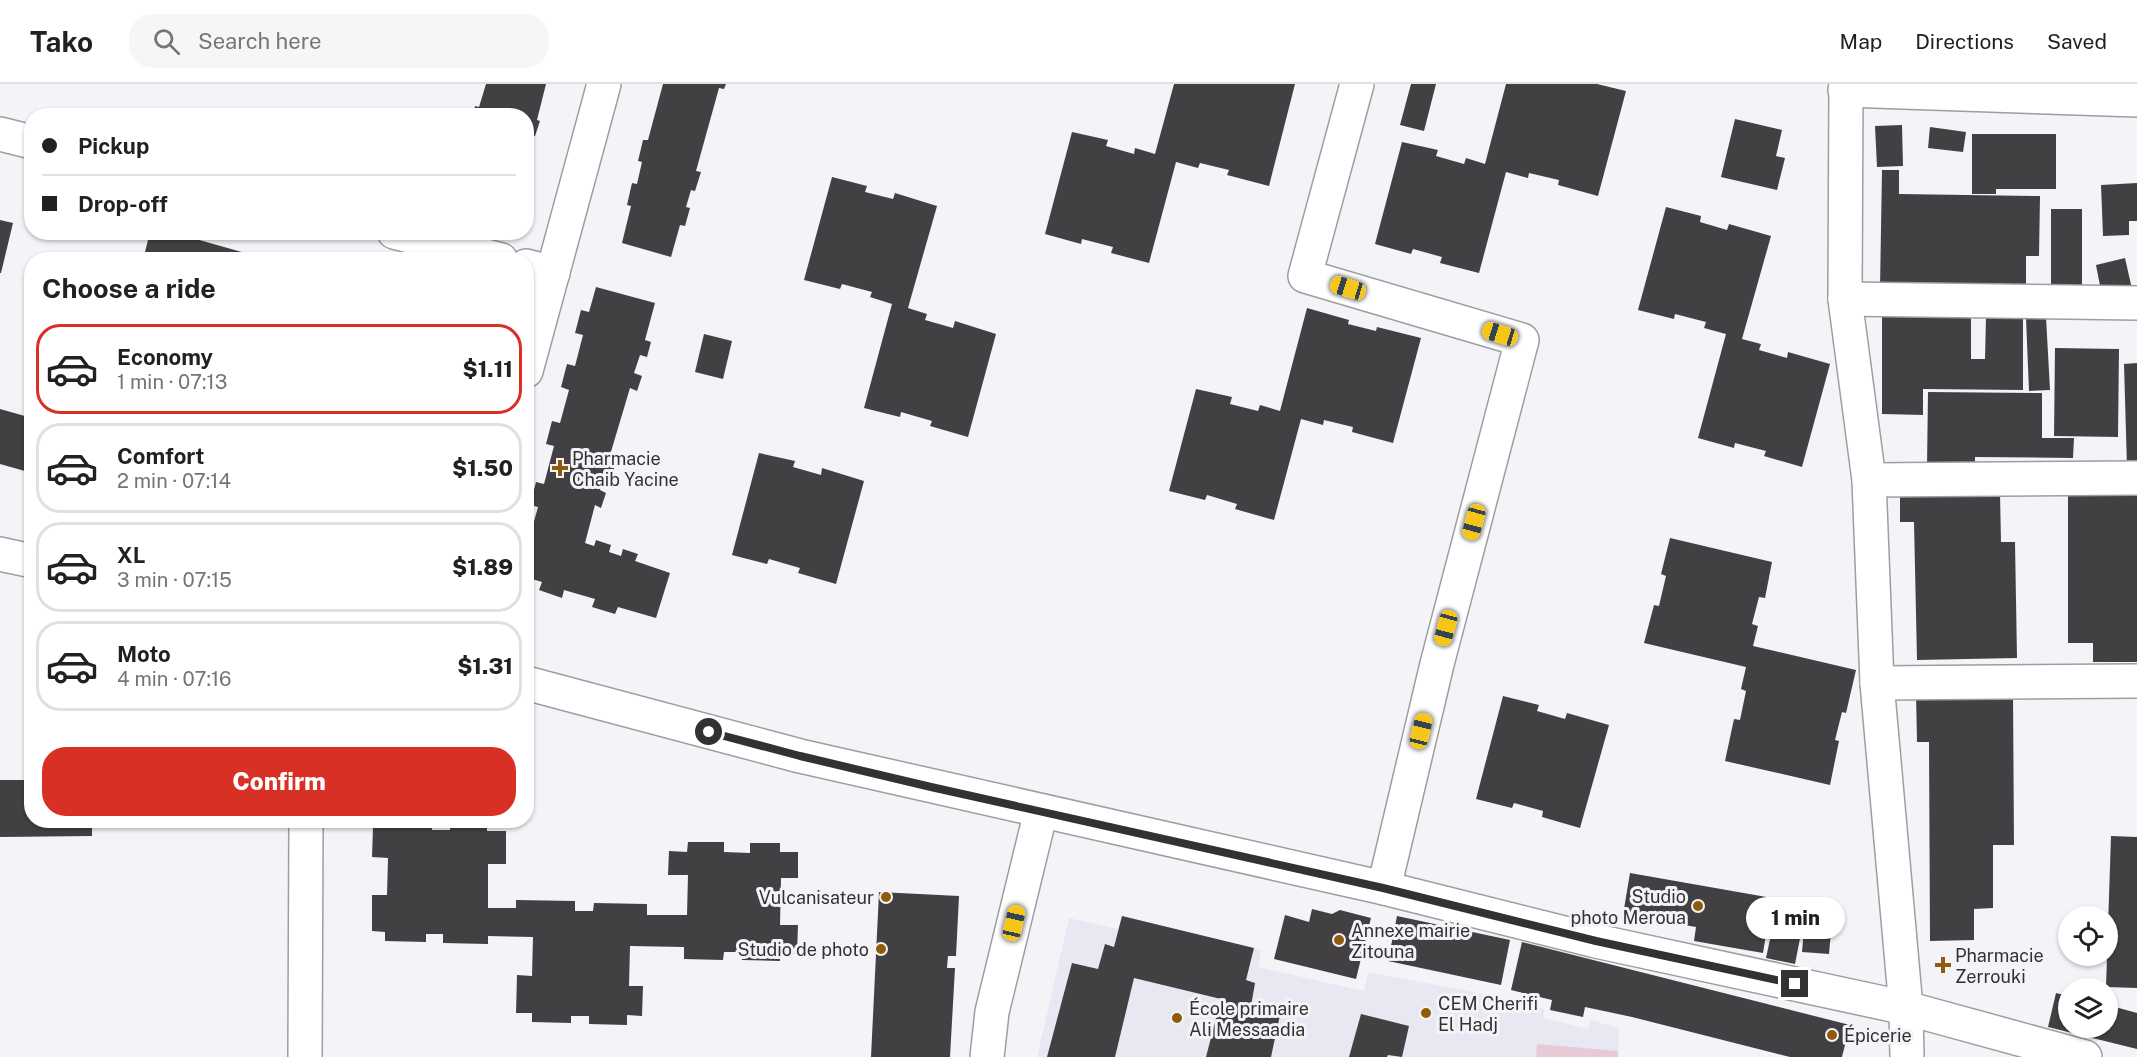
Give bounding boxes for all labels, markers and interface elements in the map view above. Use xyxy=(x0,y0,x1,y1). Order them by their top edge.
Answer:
search box xyxy=(129,14,549,68)
text: Tako xyxy=(30,25,93,58)
icon: search xyxy=(150,25,183,58)
text: Search here xyxy=(198,28,322,54)
text: Map xyxy=(1840,29,1882,54)
text: Directions xyxy=(1915,29,2014,54)
text: Saved xyxy=(2047,29,2107,54)
text: Pickup xyxy=(78,133,149,159)
text: Drop-off xyxy=(78,191,168,217)
text: Choose a ride xyxy=(42,272,216,304)
car xyxy=(1328,274,1368,302)
car xyxy=(1480,320,1520,348)
icon: car xyxy=(45,342,99,396)
text: Economy xyxy=(117,344,213,370)
text: $1.11 xyxy=(463,356,513,382)
text: 1 min · 07:13 xyxy=(117,370,227,394)
icon: car xyxy=(45,441,99,495)
text: Comfort xyxy=(117,443,204,469)
place label: Pharmacie Chaib Yacine xyxy=(572,448,679,490)
text: $1.50 xyxy=(452,455,513,481)
marker: Pharmacie Chaib Yacine xyxy=(553,461,567,475)
text: 2 min · 07:14 xyxy=(117,469,231,493)
car xyxy=(1461,502,1487,542)
icon: car xyxy=(45,540,99,594)
text: XL xyxy=(117,542,145,568)
text: $1.89 xyxy=(452,554,513,580)
text: 3 min · 07:15 xyxy=(117,568,232,592)
car xyxy=(1433,608,1459,648)
icon: car xyxy=(45,639,99,693)
text: Moto xyxy=(117,641,171,667)
text: $1.31 xyxy=(457,653,513,679)
text: 4 min · 07:16 xyxy=(117,667,232,691)
car xyxy=(1408,711,1434,751)
route start xyxy=(695,718,722,745)
button: Confirm xyxy=(42,747,516,816)
place label: Studio photo Meroua xyxy=(1570,886,1686,928)
place label: Vulcanisateur xyxy=(759,887,874,908)
marker: Vulcanisateur xyxy=(879,890,893,904)
callout: 1 min xyxy=(1746,897,1844,939)
marker: Studio photo Meroua xyxy=(1691,899,1705,913)
car xyxy=(1001,903,1027,943)
text: 1 min xyxy=(1771,906,1820,930)
map controls xyxy=(2058,906,2118,1038)
button: locate xyxy=(2058,906,2118,966)
place label: Annexe mairie Zitouna xyxy=(1351,920,1470,962)
marker: Annexe mairie Zitouna xyxy=(1332,933,1346,947)
place label: Studio de photo xyxy=(737,939,869,960)
marker: Studio de photo xyxy=(874,942,888,956)
place label: Pharmacie Zerrouki xyxy=(1955,945,2044,987)
marker: Pharmacie Zerrouki xyxy=(1936,958,1950,972)
route end xyxy=(1781,970,1808,997)
button: layers xyxy=(2058,978,2118,1038)
place label: CEM Cherifi El Hadj xyxy=(1438,993,1538,1035)
place label: École primaire Ali Messaadia xyxy=(1189,997,1309,1040)
marker: CEM Cherifi El Hadj xyxy=(1419,1006,1433,1020)
marker: École primaire Ali Messaadia xyxy=(1170,1011,1184,1025)
place label: Épicerie xyxy=(1844,1024,1912,1046)
marker: Épicerie xyxy=(1825,1028,1839,1042)

